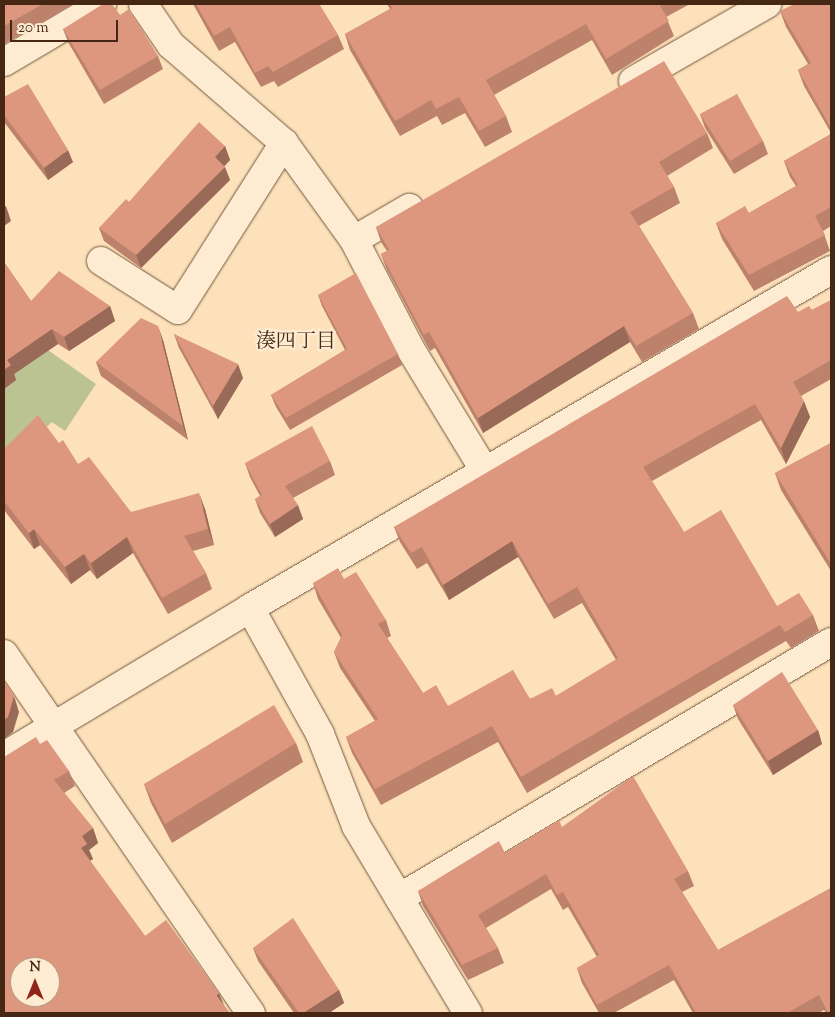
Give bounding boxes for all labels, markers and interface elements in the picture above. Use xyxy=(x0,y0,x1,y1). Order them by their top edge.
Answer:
scale bar xyxy=(12,10,120,42)
text: 20 m xyxy=(18,18,49,39)
district label: 湊四丁目 xyxy=(256,330,336,354)
north arrow xyxy=(10,957,60,1007)
text: N xyxy=(29,958,41,978)

